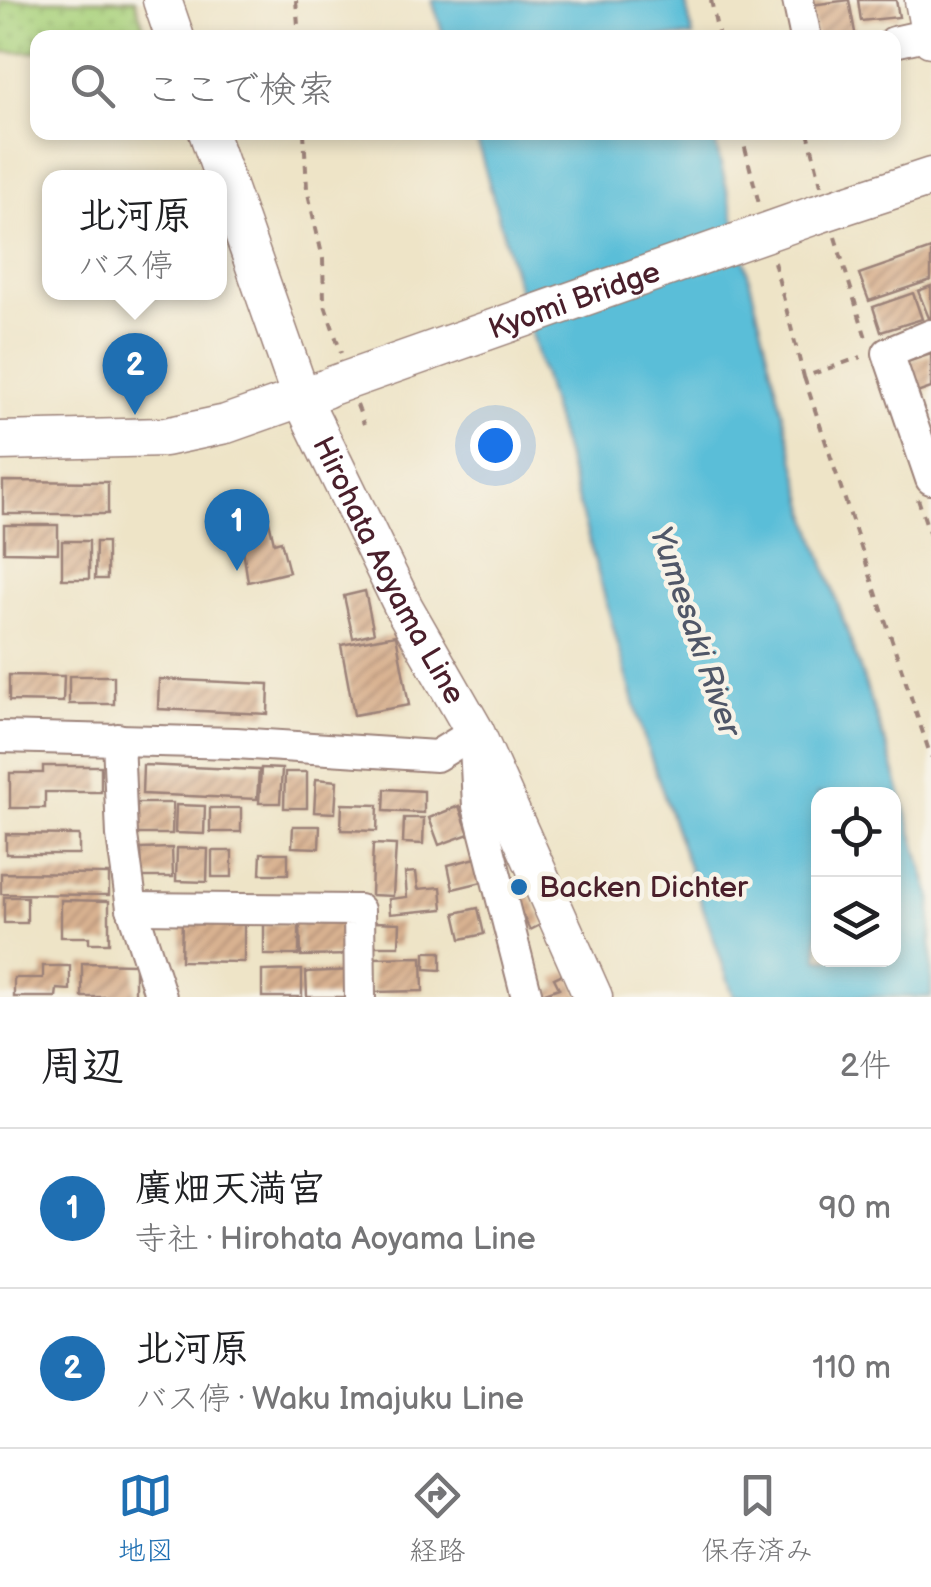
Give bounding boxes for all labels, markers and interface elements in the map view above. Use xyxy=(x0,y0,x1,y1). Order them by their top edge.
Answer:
search box xyxy=(30,30,901,140)
icon: search xyxy=(65,58,120,113)
text: ここで検索 xyxy=(145,68,335,113)
popup xyxy=(42,170,227,300)
text: 北河原 xyxy=(77,194,192,239)
text: バス停 xyxy=(77,247,174,286)
street label: Kyomi Bridge xyxy=(484,254,665,348)
pin: 2 xyxy=(102,332,168,415)
your location xyxy=(470,420,521,471)
street label: Hirohata Aoyama Line xyxy=(304,431,472,711)
pin: 1 xyxy=(204,488,270,571)
water label: Yumesaki River xyxy=(640,521,750,744)
map controls xyxy=(811,787,901,967)
button: locate xyxy=(811,787,901,877)
place label: Backen Dichter xyxy=(539,870,749,906)
marker: Backen Dichter xyxy=(508,876,530,898)
button: layers xyxy=(811,877,901,967)
text: 周辺 xyxy=(40,1042,124,1093)
text: 2件 xyxy=(840,1047,891,1086)
text: 廣畑天満宮 xyxy=(135,1167,325,1212)
text: 1 xyxy=(66,1189,79,1228)
text: 90 m xyxy=(819,1189,891,1228)
text: 寺社 · Hirohata Aoyama Line xyxy=(135,1220,536,1259)
text: 北河原 xyxy=(135,1327,249,1372)
text: 2 xyxy=(63,1349,82,1388)
text: 110 m xyxy=(812,1349,891,1388)
text: バス停 · Waku Imajuku Line xyxy=(135,1380,524,1419)
tab: 地図 xyxy=(118,1468,174,1568)
tab: 経路 xyxy=(409,1468,465,1568)
tab: 保存済み xyxy=(701,1468,813,1568)

